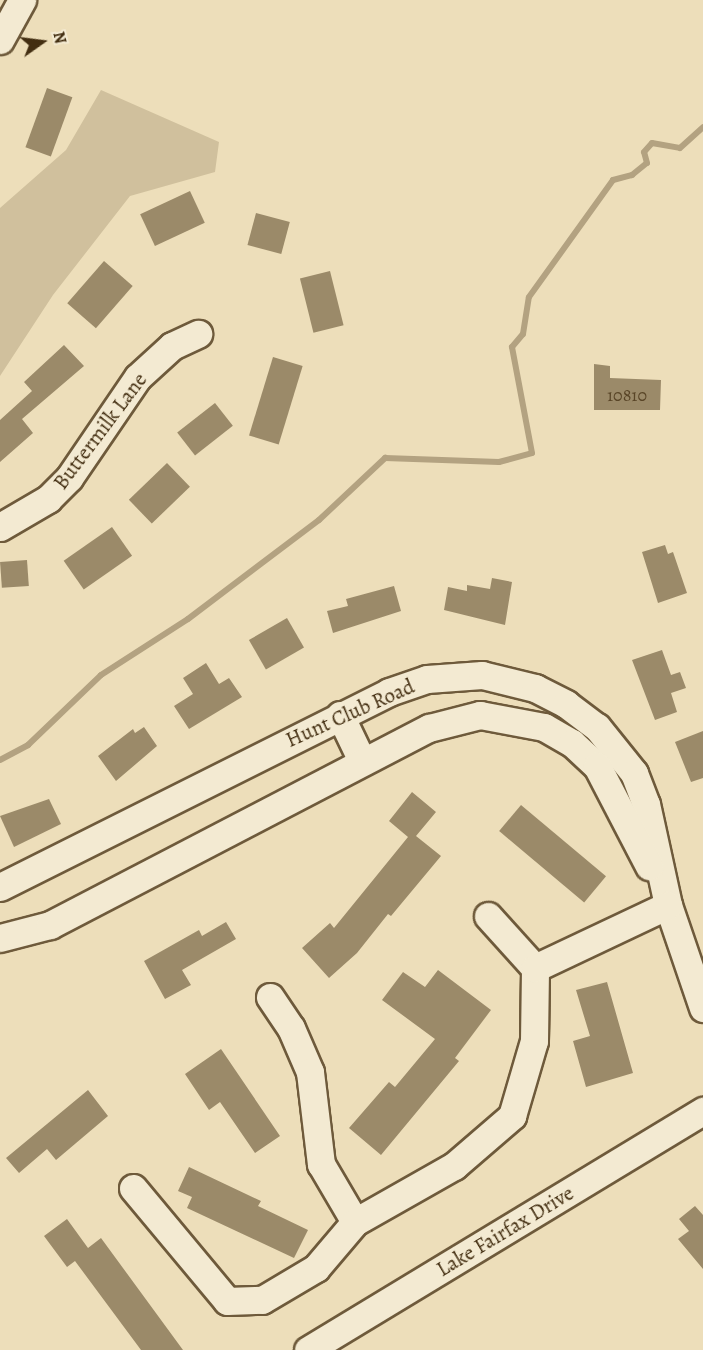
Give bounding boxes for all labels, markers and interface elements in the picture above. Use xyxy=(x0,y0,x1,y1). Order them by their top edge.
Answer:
north arrow xyxy=(12,12,72,72)
text: N xyxy=(47,29,72,46)
street label: Buttermilk Lane xyxy=(48,368,152,494)
house number: 10810 xyxy=(607,384,647,406)
street label: Hunt Club Road xyxy=(282,673,418,753)
street label: Lake Fairfax Drive xyxy=(432,1180,578,1282)

